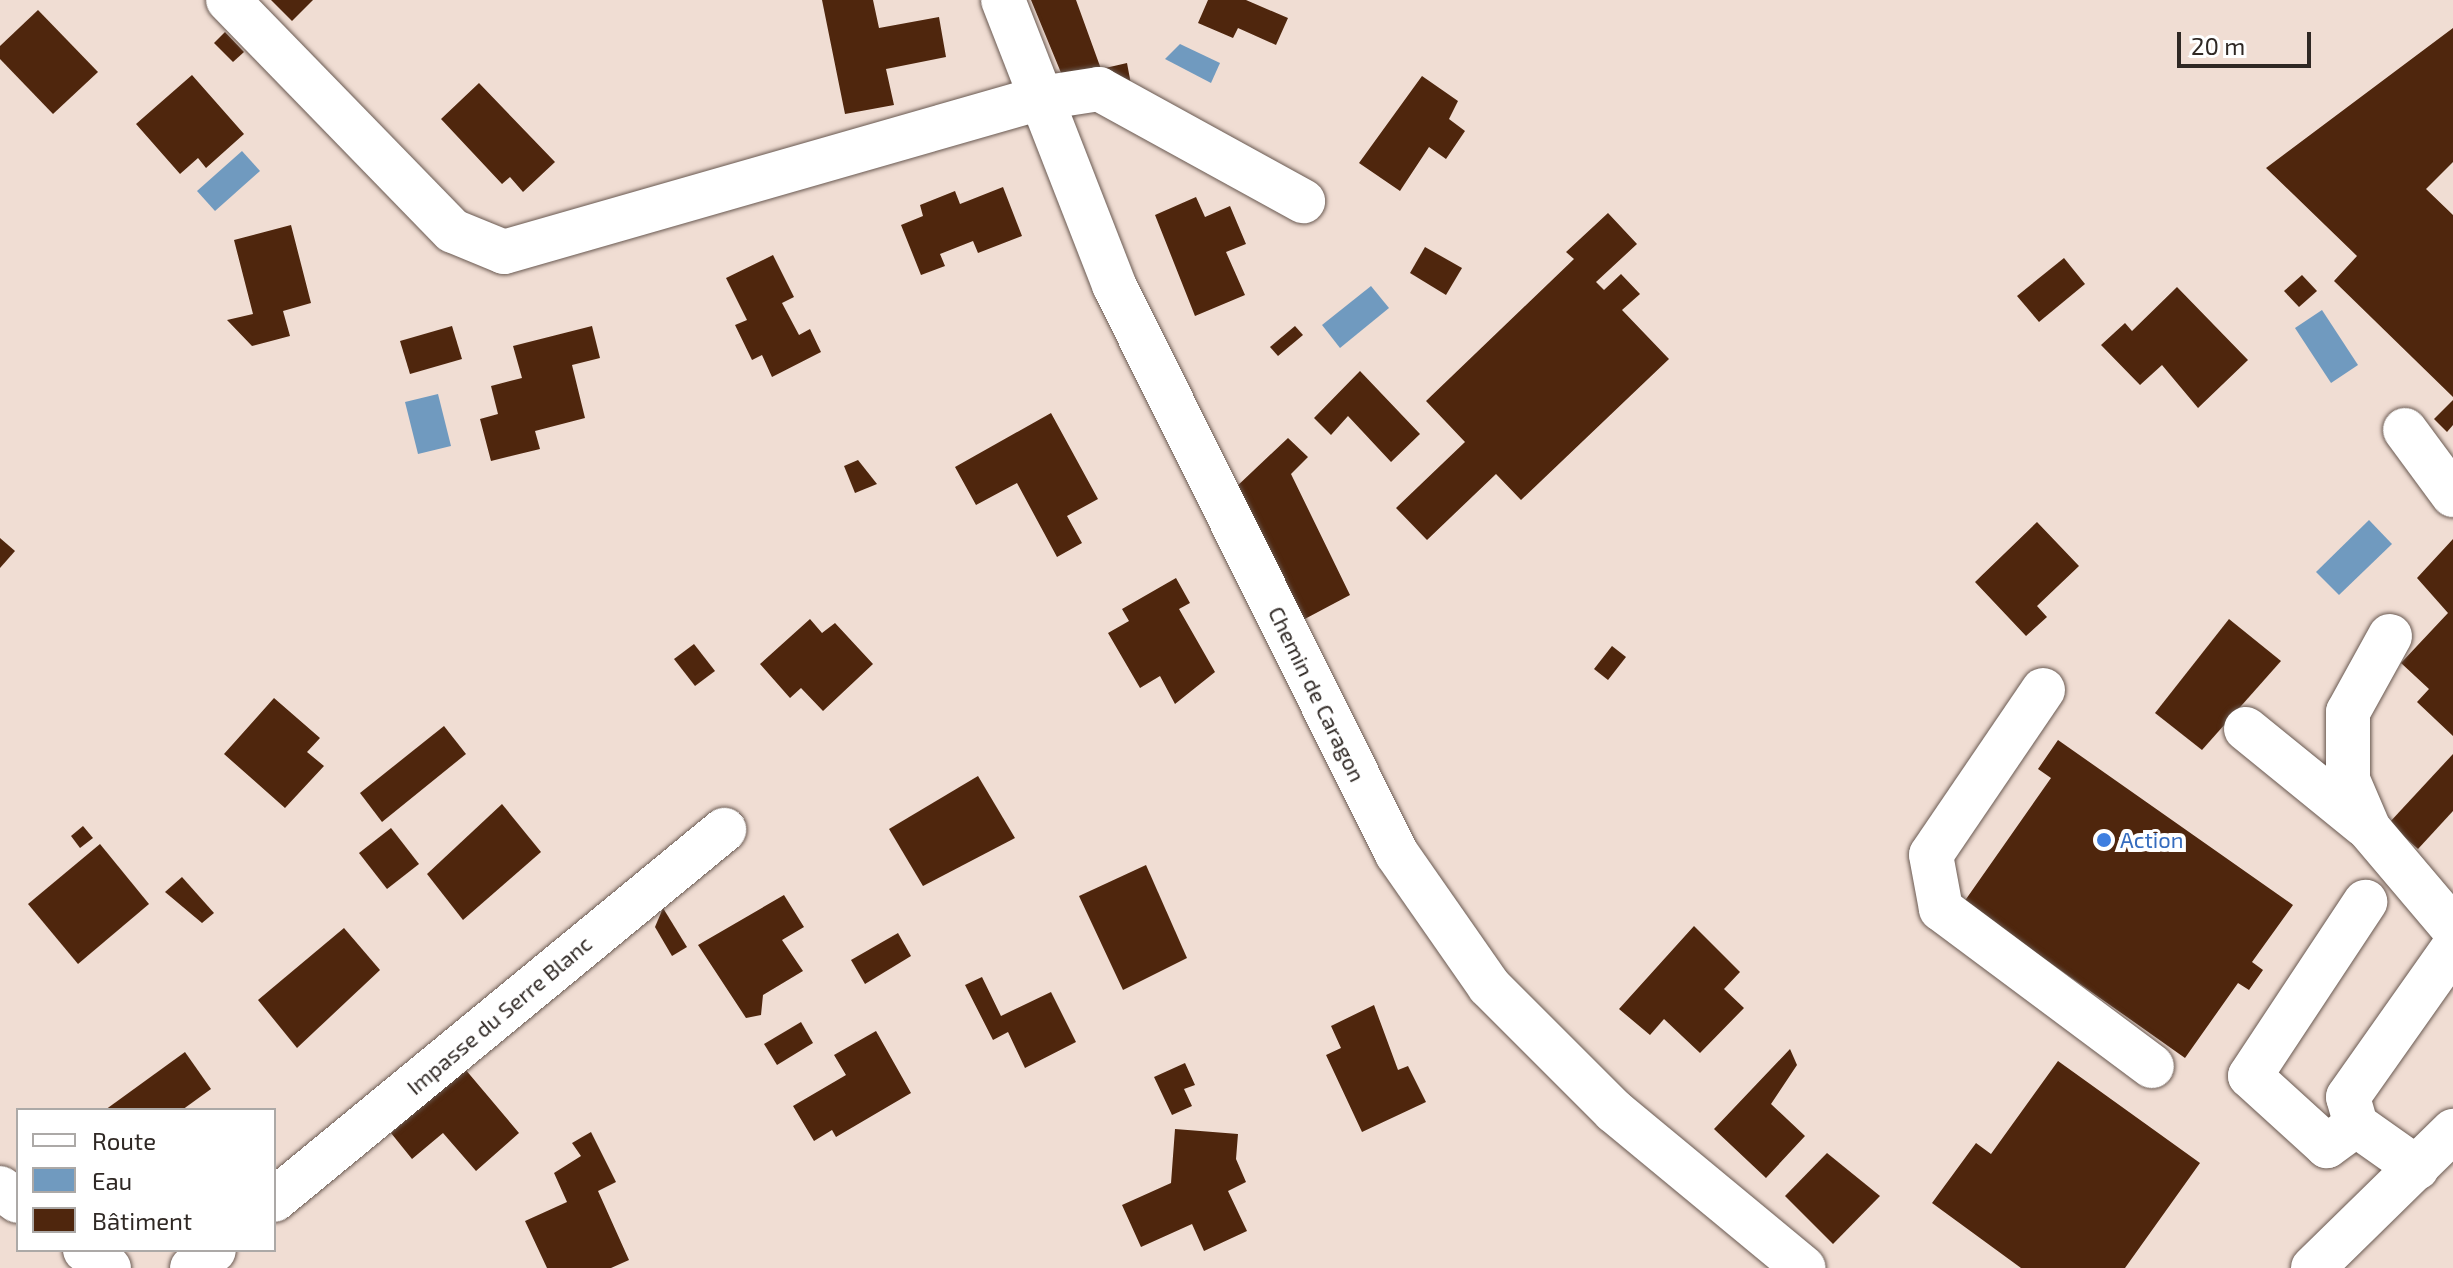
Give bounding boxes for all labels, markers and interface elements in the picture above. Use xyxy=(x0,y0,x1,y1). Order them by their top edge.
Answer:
scale bar xyxy=(2181,16,2315,66)
text: 20 m xyxy=(2191,31,2245,60)
street label: Chemin de Caragon xyxy=(1263,602,1371,786)
place label: Action xyxy=(2120,827,2184,853)
marker: Action xyxy=(2095,831,2113,849)
street label: Impasse du Serre Blanc xyxy=(401,930,597,1100)
legend xyxy=(16,1108,276,1252)
text: Route xyxy=(92,1126,156,1155)
text: Eau xyxy=(92,1166,132,1195)
text: Bâtiment xyxy=(92,1206,192,1235)

